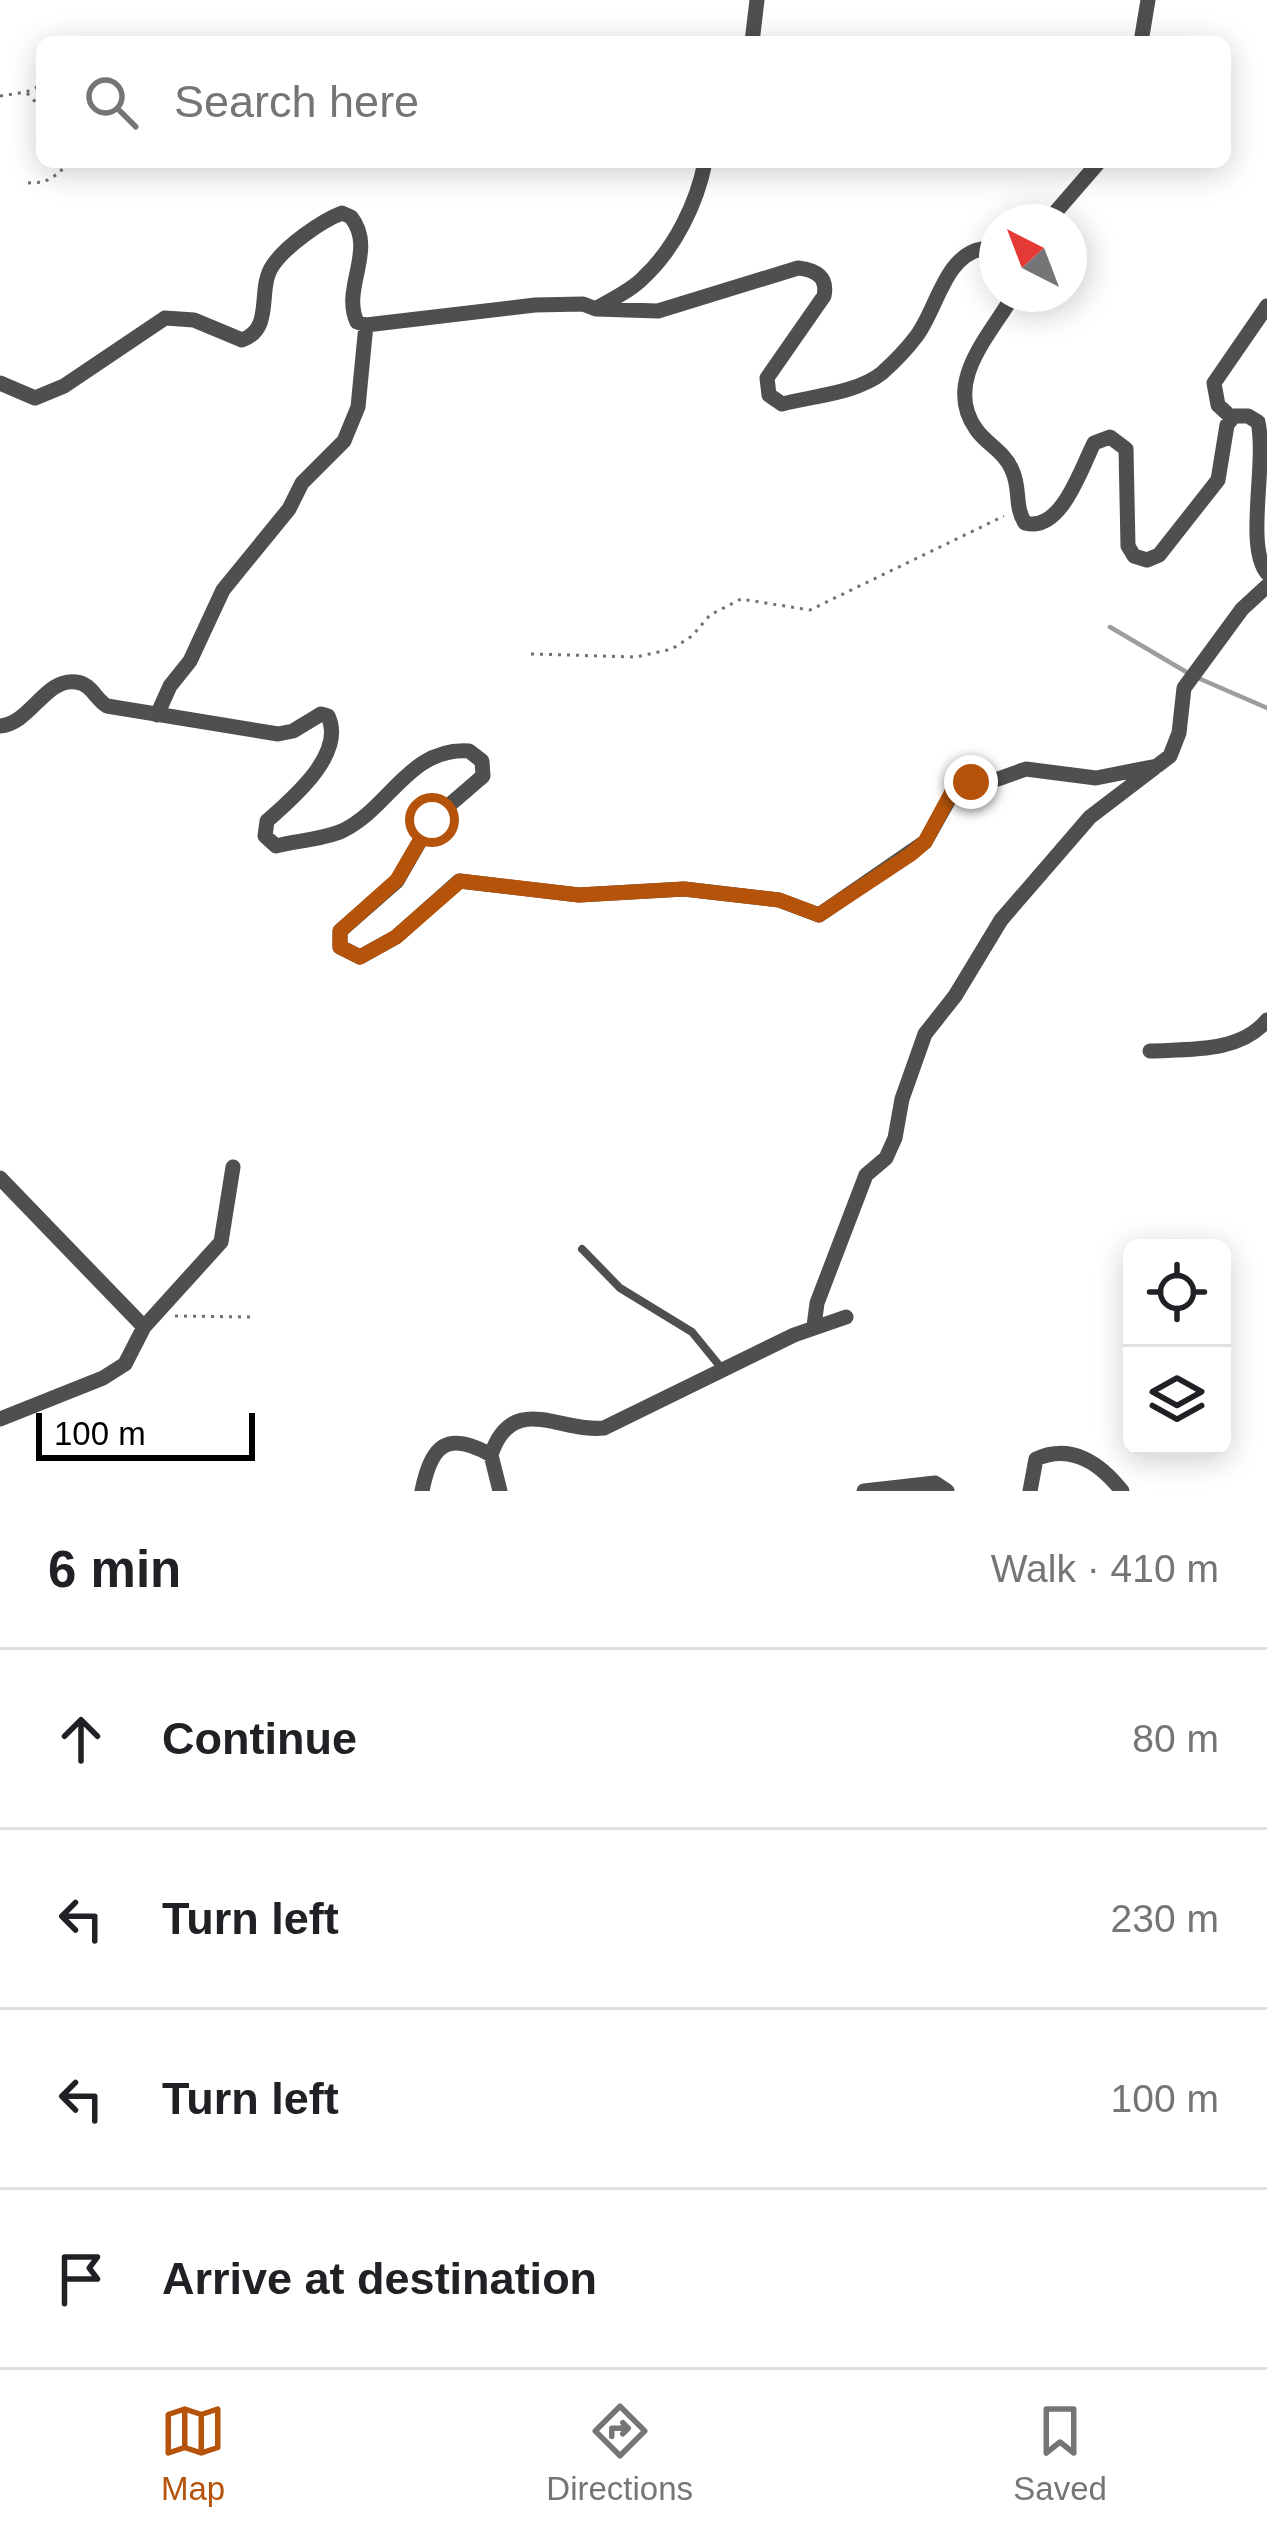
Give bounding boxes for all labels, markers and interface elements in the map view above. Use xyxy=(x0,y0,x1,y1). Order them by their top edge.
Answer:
search box xyxy=(36,36,1231,168)
icon: search xyxy=(78,69,144,135)
text: Search here xyxy=(174,76,419,127)
north arrow xyxy=(979,204,1087,312)
route end xyxy=(944,755,998,809)
route start xyxy=(405,793,459,847)
map controls xyxy=(1123,1239,1231,1455)
button: locate xyxy=(1123,1239,1231,1347)
button: layers xyxy=(1123,1347,1231,1455)
scale bar xyxy=(36,1407,255,1460)
text: 100 m xyxy=(54,1415,146,1452)
text: 6 min xyxy=(48,1541,181,1598)
text: Walk · 410 m xyxy=(991,1547,1219,1590)
icon: ahead xyxy=(48,1706,114,1772)
text: Continue xyxy=(162,1713,357,1764)
text: 80 m xyxy=(1132,1717,1219,1760)
icon: left xyxy=(48,1886,114,1952)
text: Turn left xyxy=(162,1893,339,1944)
text: 230 m xyxy=(1111,1897,1219,1940)
icon: left xyxy=(48,2066,114,2132)
text: Turn left xyxy=(162,2073,339,2124)
text: 100 m xyxy=(1111,2077,1219,2120)
icon: arrive xyxy=(48,2246,114,2312)
text: Arrive at destination xyxy=(162,2253,597,2304)
tab: Map xyxy=(160,2398,226,2508)
tab: Directions xyxy=(546,2398,693,2508)
tab: Saved xyxy=(1013,2398,1107,2508)

